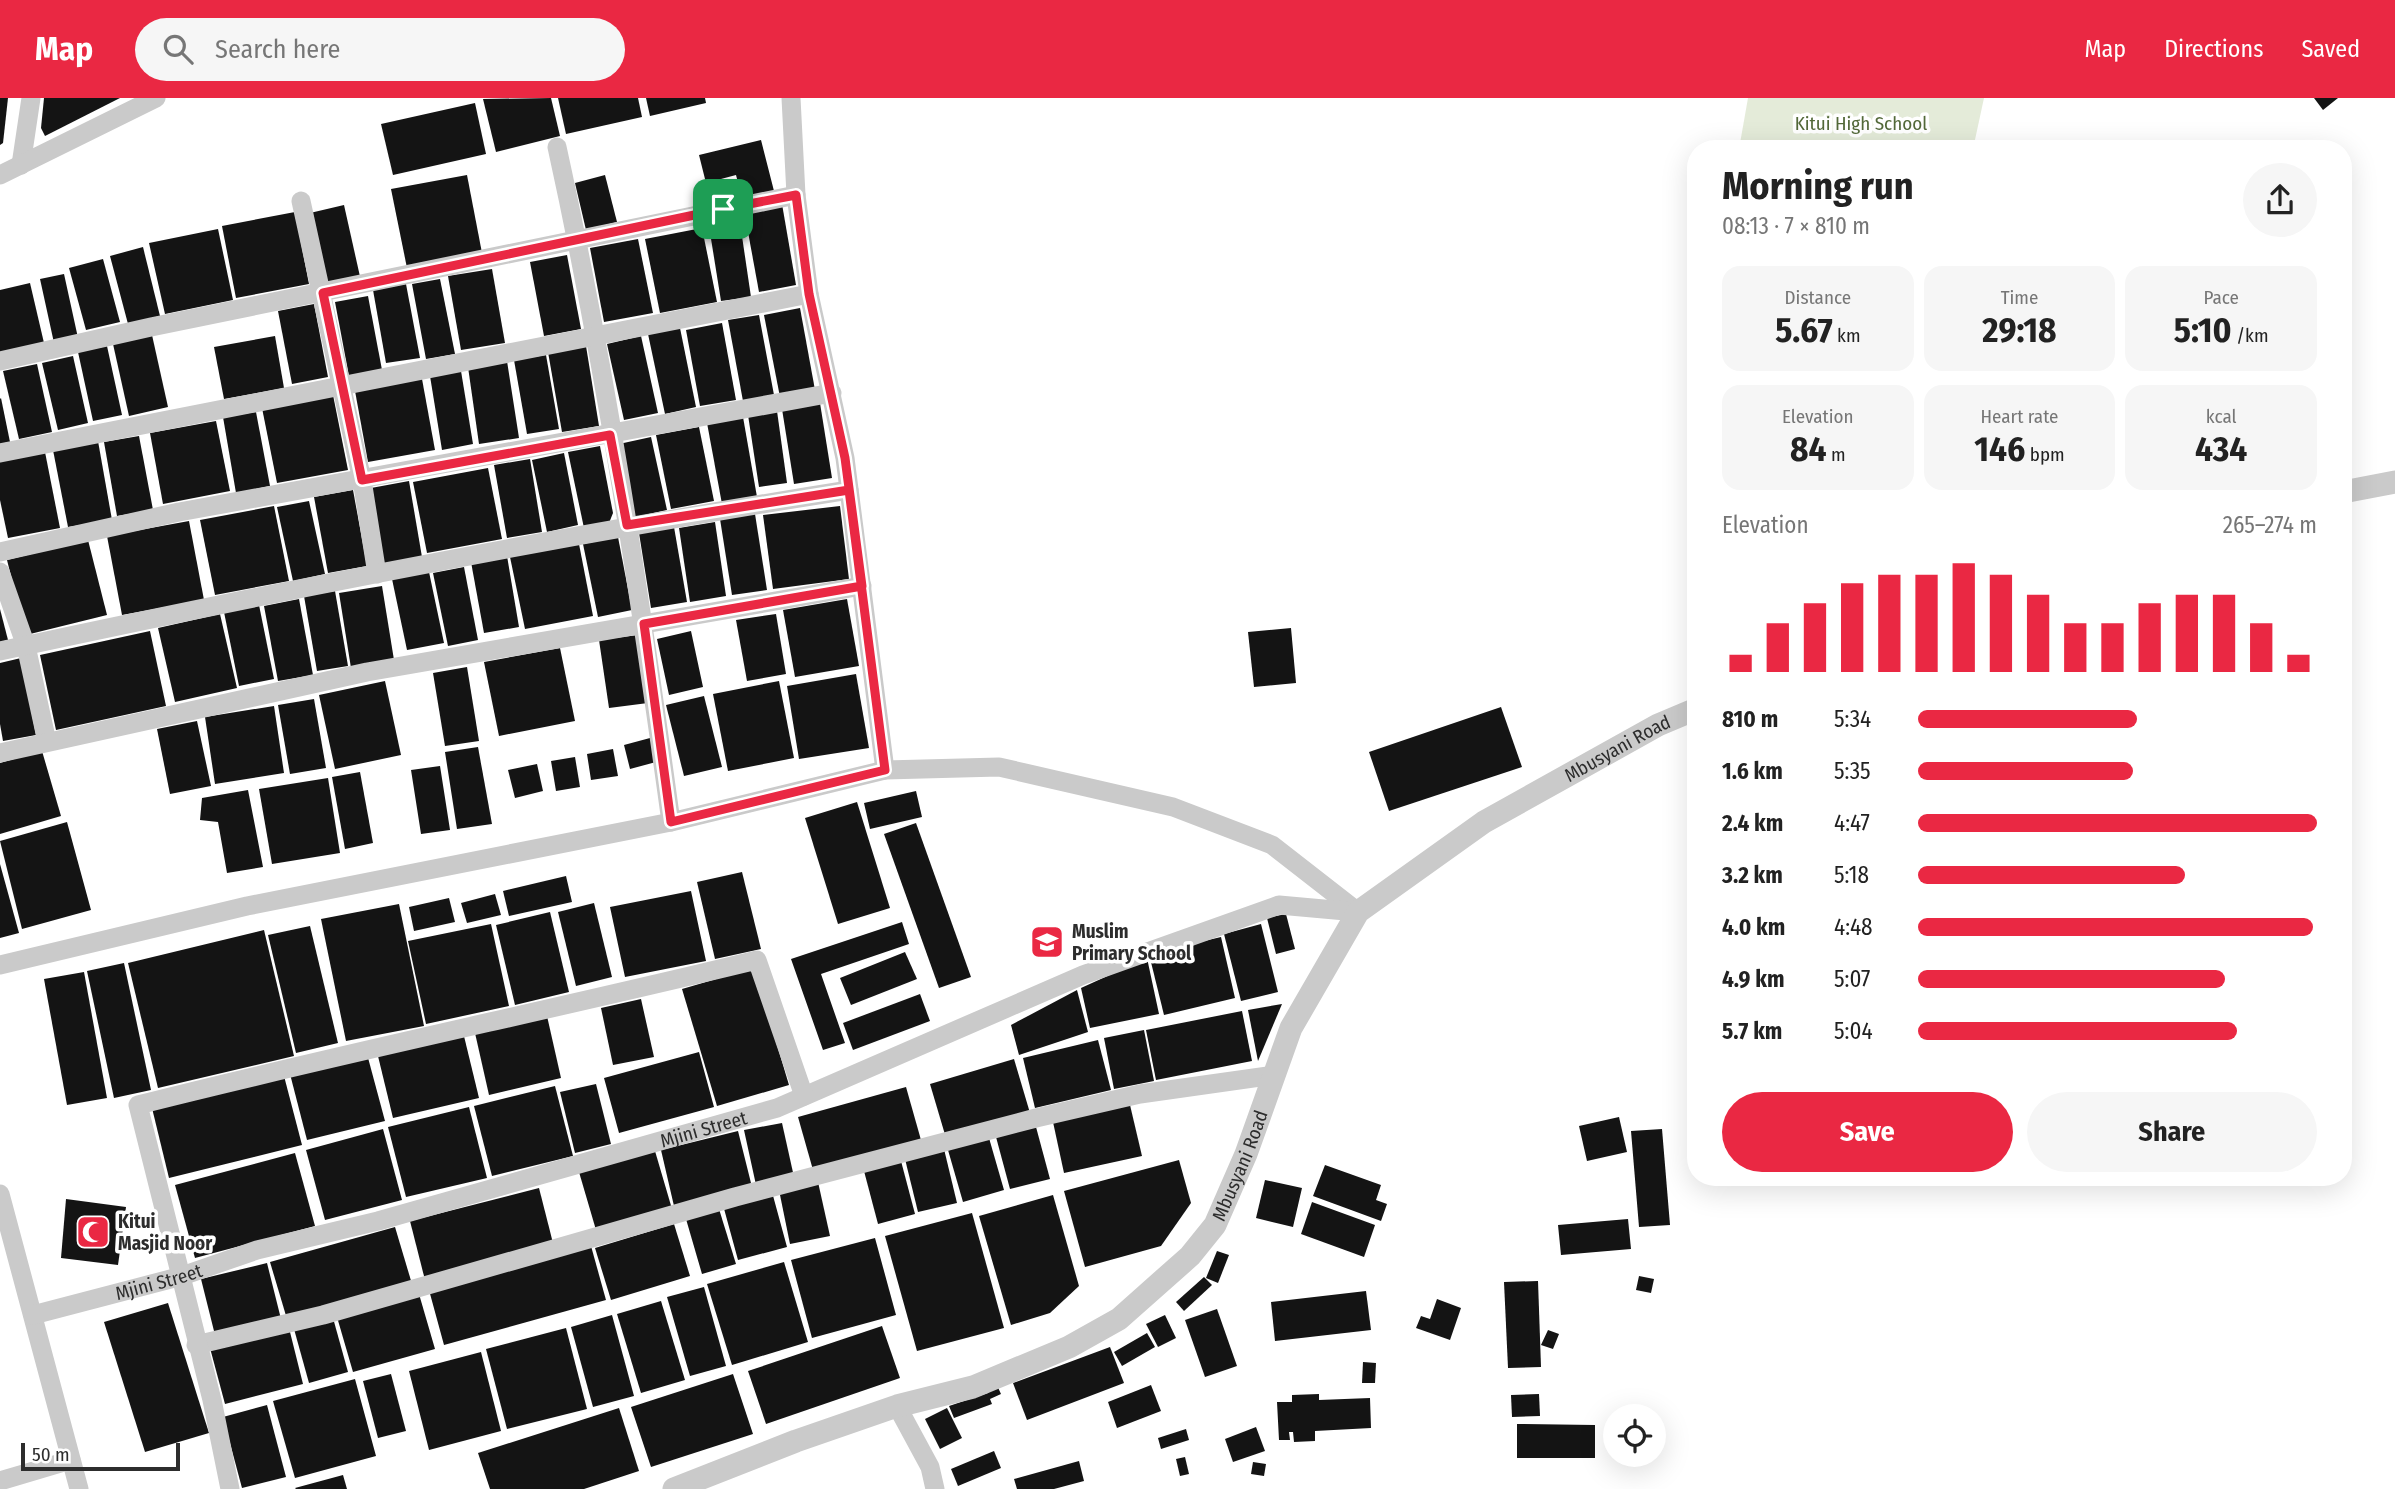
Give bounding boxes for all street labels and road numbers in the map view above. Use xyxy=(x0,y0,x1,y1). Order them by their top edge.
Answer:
street label: Mbusyani Road xyxy=(1560,710,1674,786)
street label: Mjini Street xyxy=(657,1105,750,1152)
street label: Mbusyani Road xyxy=(1207,1107,1272,1224)
street label: Mjini Street xyxy=(113,1258,206,1304)

